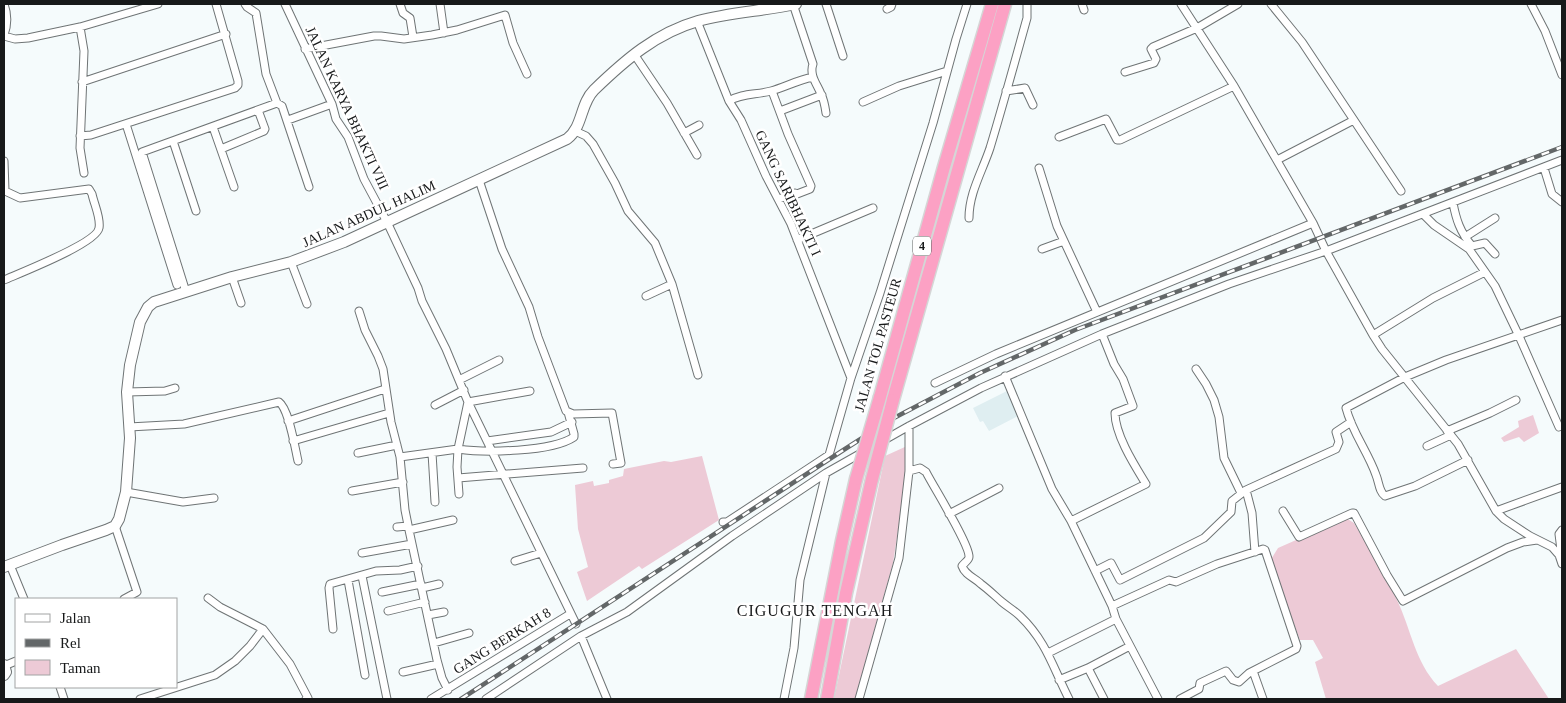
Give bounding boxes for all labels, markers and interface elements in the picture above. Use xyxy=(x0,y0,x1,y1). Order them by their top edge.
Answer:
street label: JALAN KARYA BHAKTI VIII xyxy=(303,24,392,192)
street label: GANG SARIBHAKTI I xyxy=(752,128,824,259)
street label: JALAN ABDUL HALIM xyxy=(300,178,438,250)
road number: 4 xyxy=(913,237,931,256)
street label: JALAN TOL PASTEUR xyxy=(852,276,904,414)
legend xyxy=(15,598,178,688)
district label: CIGUGUR TENGAH xyxy=(737,602,893,619)
street label: GANG BERKAH 8 xyxy=(451,605,553,677)
text: Jalan xyxy=(60,610,91,626)
text: Rel xyxy=(60,635,81,651)
text: Taman xyxy=(60,660,101,676)

